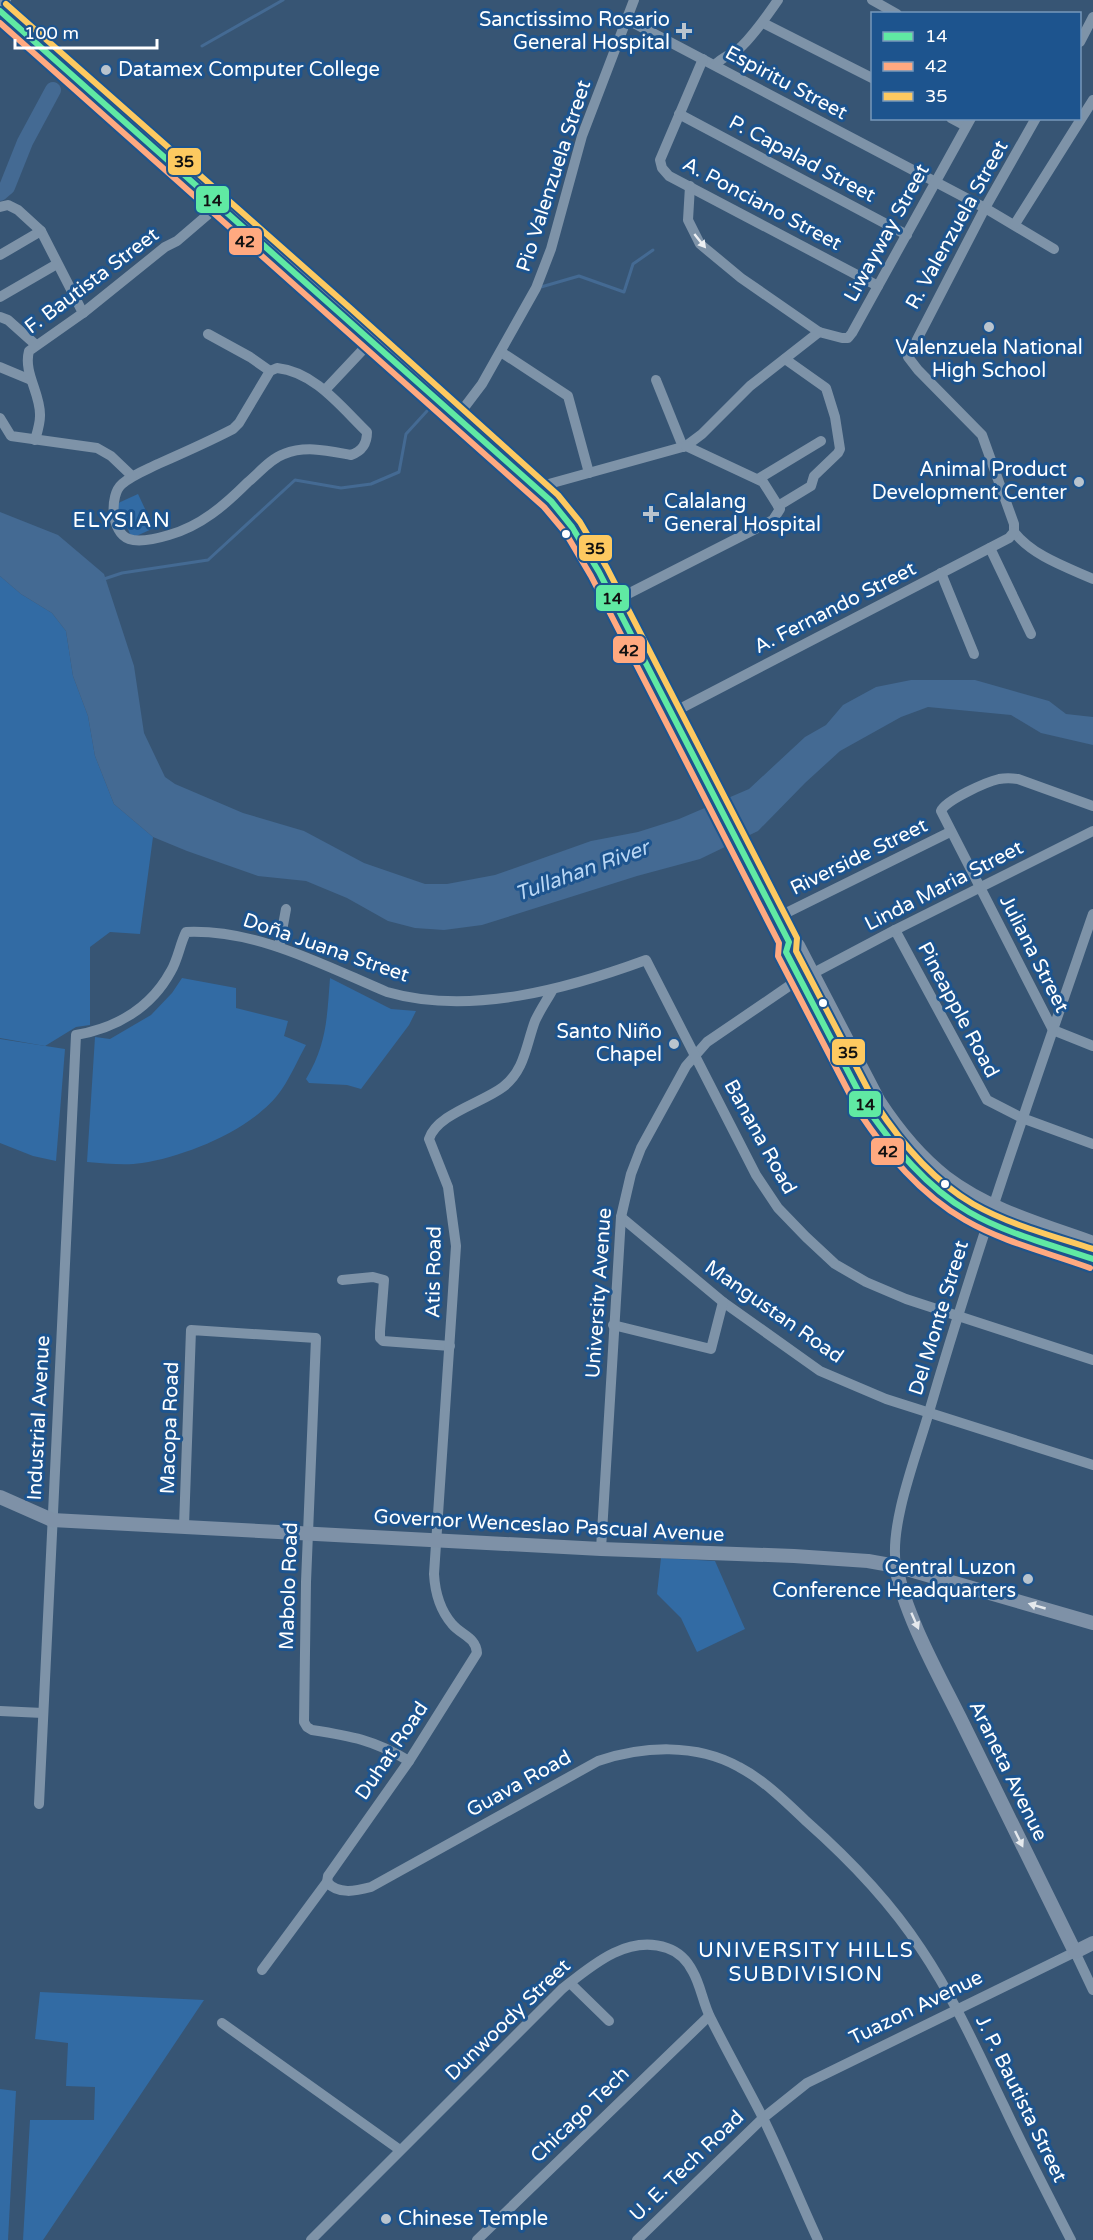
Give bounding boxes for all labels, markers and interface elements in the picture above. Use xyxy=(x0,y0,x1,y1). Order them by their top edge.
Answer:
place label: Sanctissimo Rosario General Hospital xyxy=(479,8,670,55)
scale bar xyxy=(15,12,158,50)
legend xyxy=(871,12,1081,120)
text: 100 m xyxy=(24,22,79,44)
marker: Sanctissimo Rosario General Hospital xyxy=(675,22,693,40)
text: 14 xyxy=(925,25,948,47)
street label: Espiritu Street xyxy=(721,41,851,125)
text: 42 xyxy=(925,55,948,77)
place label: Datamex Computer College xyxy=(118,58,380,82)
marker: Datamex Computer College xyxy=(99,63,113,77)
street label: Pio Valenzuela Street xyxy=(512,77,596,275)
text: 35 xyxy=(925,85,948,107)
street label: P. Capalad Street xyxy=(725,110,880,208)
street label: R. Valenzuela Street xyxy=(901,136,1014,314)
line badge: 35 xyxy=(167,147,202,176)
text: 35 xyxy=(174,152,194,172)
street label: A. Ponciano Street xyxy=(678,152,846,256)
street label: Liwayway Street xyxy=(839,160,935,306)
line badge: 14 xyxy=(195,185,230,214)
text: 14 xyxy=(202,191,222,211)
street label: F. Bautista Street xyxy=(20,223,164,339)
line badge: 42 xyxy=(228,227,263,256)
text: 42 xyxy=(235,232,255,252)
one-way arrow xyxy=(693,233,706,249)
marker: Valenzuela National High School xyxy=(982,320,996,334)
place label: Valenzuela National High School xyxy=(895,336,1083,383)
place label: Animal Product Development Center xyxy=(872,458,1067,505)
marker: Animal Product Development Center xyxy=(1072,475,1086,489)
place label: Calalang General Hospital xyxy=(664,490,821,537)
marker: Calalang General Hospital xyxy=(642,505,660,523)
district label: ELYSIAN xyxy=(73,508,171,533)
unlabelled marker xyxy=(560,528,572,540)
line badge: 35 xyxy=(578,534,613,562)
text: 35 xyxy=(585,539,605,559)
street label: A. Fernando Street xyxy=(750,557,920,659)
line badge: 14 xyxy=(595,584,630,612)
text: 14 xyxy=(602,589,622,609)
line badge: 42 xyxy=(612,635,646,664)
text: 42 xyxy=(619,641,639,661)
street label: Riverside Street xyxy=(787,813,932,901)
water label: Tullahan River xyxy=(512,834,655,907)
street label: Linda Maria Street xyxy=(861,836,1028,936)
street label: Juliana Street xyxy=(994,891,1074,1017)
street label: Doña Juana Street xyxy=(240,908,412,988)
street label: Pineapple Road xyxy=(912,938,1004,1082)
unlabelled marker xyxy=(817,997,829,1009)
place label: Santo Niño Chapel xyxy=(556,1020,662,1067)
marker: Santo Niño Chapel xyxy=(667,1037,681,1051)
line badge: 35 xyxy=(831,1038,866,1066)
text: 35 xyxy=(838,1043,858,1063)
street label: Banana Road xyxy=(719,1075,801,1199)
line badge: 14 xyxy=(848,1090,882,1118)
text: 14 xyxy=(855,1095,875,1115)
line badge: 42 xyxy=(870,1137,905,1166)
text: 42 xyxy=(878,1142,898,1162)
unlabelled marker xyxy=(939,1178,951,1190)
street label: University Avenue xyxy=(581,1207,617,1379)
street label: Atis Road xyxy=(421,1226,447,1318)
street label: Del Monte Street xyxy=(904,1237,974,1398)
street label: Mangustan Road xyxy=(700,1255,848,1369)
street label: Industrial Avenue xyxy=(23,1335,55,1501)
street label: Macopa Road xyxy=(156,1361,184,1495)
street label: Governor Wenceslao Pascual Avenue xyxy=(373,1505,725,1547)
street label: Mabolo Road xyxy=(275,1522,303,1650)
place label: Central Luzon Conference Headquarters xyxy=(772,1556,1016,1603)
marker: Central Luzon Conference Headquarters xyxy=(1021,1572,1035,1586)
one-way arrow xyxy=(1028,1601,1046,1610)
one-way arrow xyxy=(910,1613,919,1630)
street label: Duhat Road xyxy=(350,1697,434,1805)
street label: Araneta Avenue xyxy=(964,1697,1052,1845)
street label: Guava Road xyxy=(463,1745,575,1823)
one-way arrow xyxy=(1014,1830,1024,1847)
district label: UNIVERSITY HILLS SUBDIVISION xyxy=(698,1938,914,1987)
street label: Dunwoody Street xyxy=(440,1954,576,2086)
street label: Tuazon Avenue xyxy=(845,1965,987,2051)
street label: J. P. Bautista Street xyxy=(970,2012,1072,2187)
street label: Chicago Tech xyxy=(526,2062,634,2168)
street label: U. E. Tech Road xyxy=(625,2106,749,2226)
place label: Chinese Temple xyxy=(398,2207,548,2231)
marker: Chinese Temple xyxy=(379,2212,393,2226)

